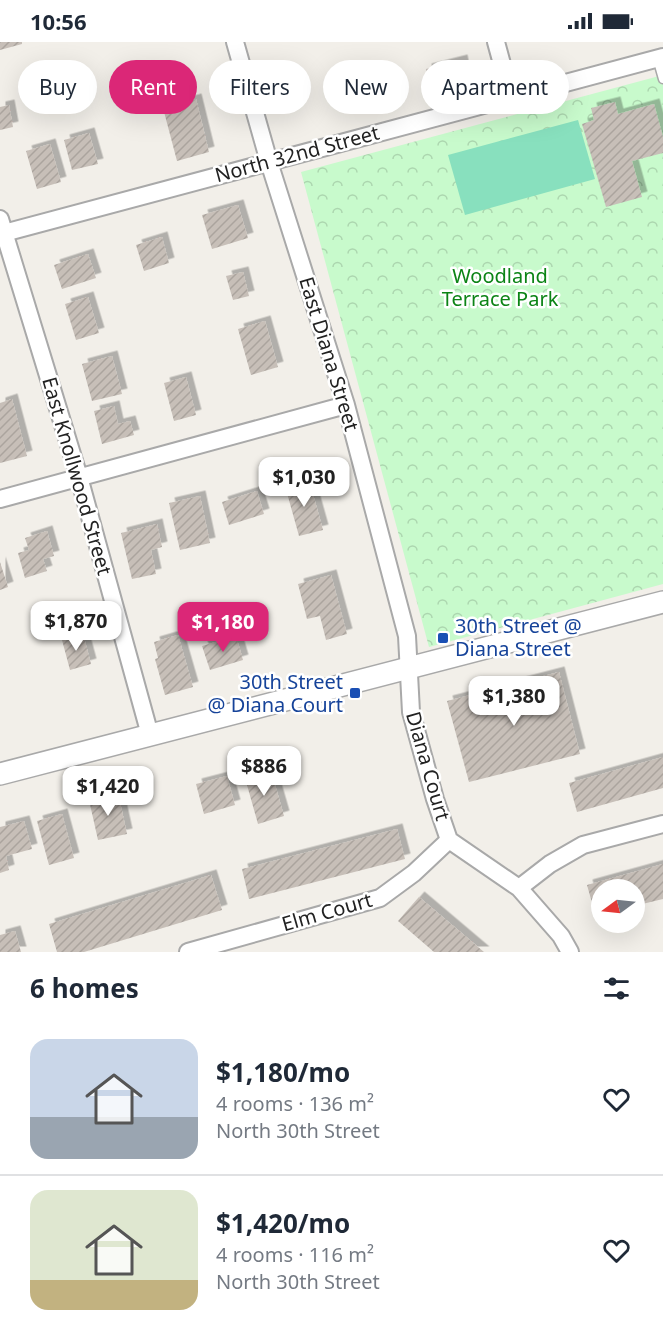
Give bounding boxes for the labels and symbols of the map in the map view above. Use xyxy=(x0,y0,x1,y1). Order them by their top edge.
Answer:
street label: North 32nd Street xyxy=(212,119,382,188)
park label: Woodland Terrace Park xyxy=(442,262,559,312)
street label: East Diana Street xyxy=(293,273,366,434)
street label: East Knollwood Street xyxy=(36,374,119,578)
pin: $1,030 xyxy=(255,457,353,508)
pin: $1,870 xyxy=(27,601,125,652)
pin: $1,180 xyxy=(174,602,272,653)
place label: 30th Street @ Diana Street xyxy=(455,612,582,662)
marker: 30th Street @ Diana Street xyxy=(436,631,450,645)
place label: 30th Street @ Diana Court xyxy=(207,668,343,718)
pin: $1,380 xyxy=(465,676,563,727)
marker: 30th Street @ Diana Court xyxy=(348,686,362,700)
street label: Diana Court xyxy=(400,708,457,824)
pin: $886 xyxy=(228,746,300,797)
pin: $1,420 xyxy=(59,766,157,817)
north arrow xyxy=(591,879,645,933)
street label: Elm Court xyxy=(279,886,375,937)

